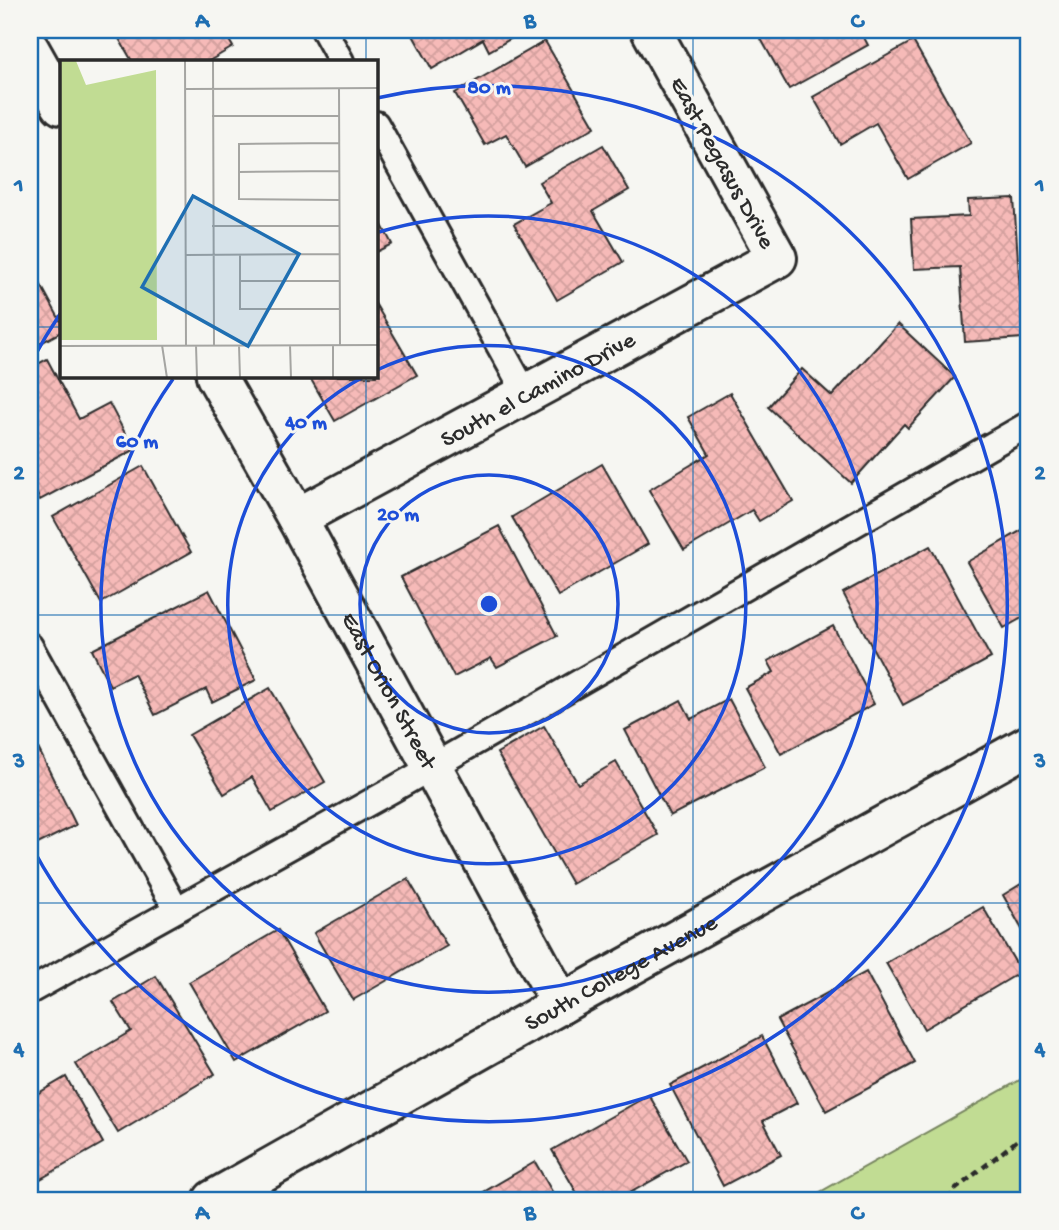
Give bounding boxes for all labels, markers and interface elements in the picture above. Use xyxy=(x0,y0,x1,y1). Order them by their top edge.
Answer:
text: A xyxy=(194,9,210,36)
text: B xyxy=(523,9,537,36)
text: C xyxy=(851,9,866,36)
inset map xyxy=(60,60,378,378)
street label: East Pegasus Drive xyxy=(662,73,780,255)
text: 80 m xyxy=(467,77,511,102)
text: 1 xyxy=(13,173,24,200)
text: 1 xyxy=(1034,173,1045,200)
street label: South el Camino Drive xyxy=(436,326,642,456)
text: 40 m xyxy=(284,412,327,437)
text: 60 m xyxy=(116,431,158,456)
text: 2 xyxy=(13,461,25,488)
text: 2 xyxy=(1034,461,1046,488)
text: 20 m xyxy=(377,504,419,529)
centre of rings xyxy=(477,592,501,616)
street label: East Orion Street xyxy=(333,608,443,777)
text: 3 xyxy=(12,749,25,776)
text: 3 xyxy=(1033,749,1046,776)
street label: South College Avenue xyxy=(521,909,724,1039)
text: 4 xyxy=(13,1037,25,1064)
text: 4 xyxy=(1034,1037,1046,1064)
text: A xyxy=(194,1201,210,1228)
text: B xyxy=(523,1201,537,1228)
text: C xyxy=(851,1201,866,1228)

